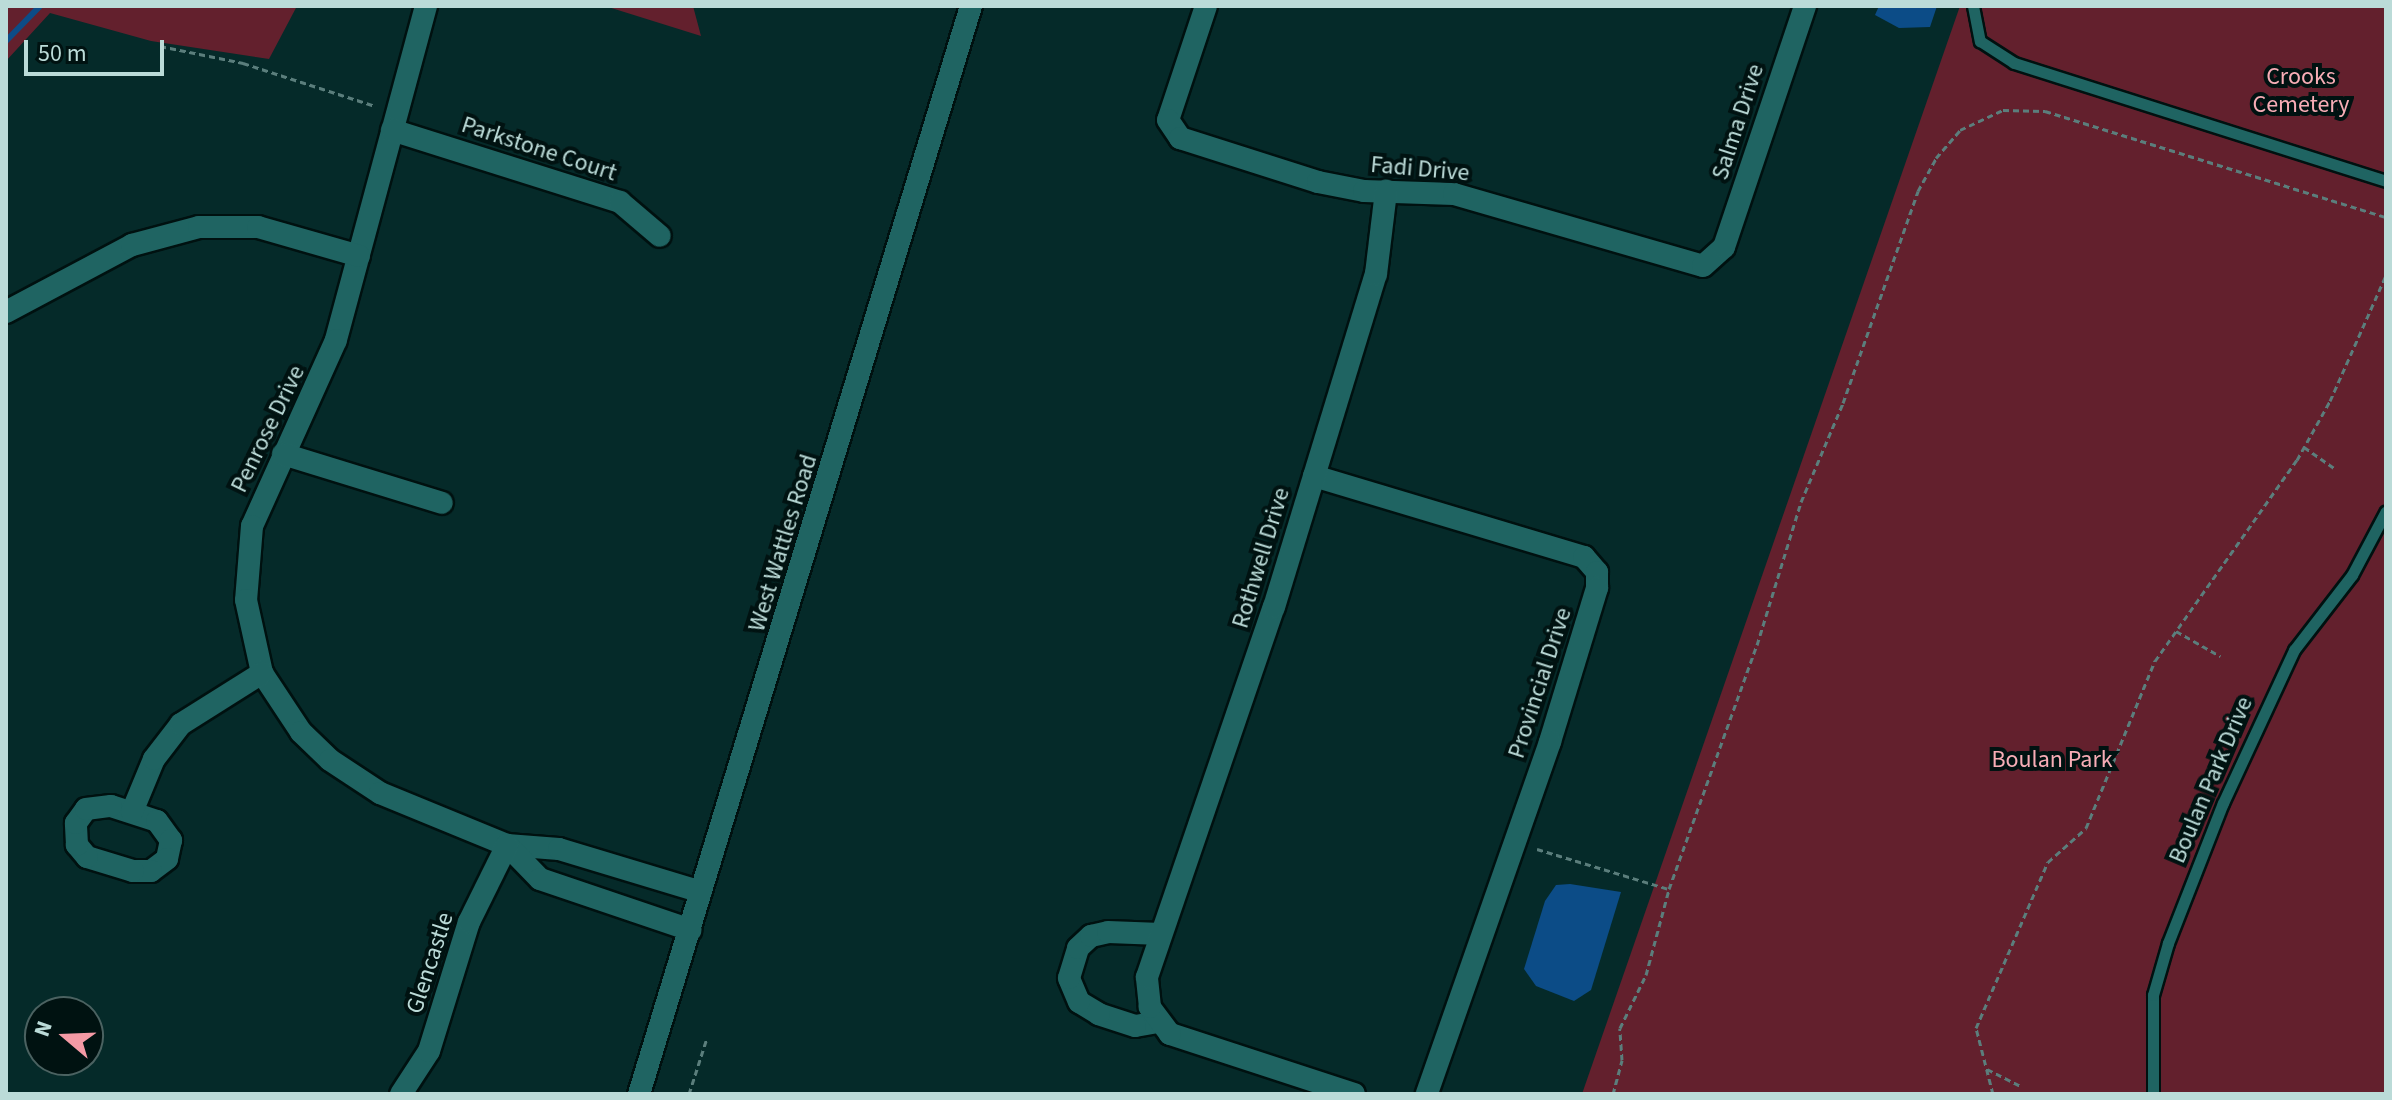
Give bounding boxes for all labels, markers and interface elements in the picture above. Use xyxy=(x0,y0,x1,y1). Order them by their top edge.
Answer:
scale bar xyxy=(28,24,168,74)
text: 50 m xyxy=(38,36,87,71)
street label: Salma Drive xyxy=(1706,61,1770,183)
park label: Crooks Cemetery xyxy=(2253,63,2349,119)
street label: Parkstone Court xyxy=(458,110,620,188)
street label: Fadi Drive xyxy=(1369,150,1471,188)
street label: Penrose Drive xyxy=(225,361,311,497)
street label: West Wattles Road xyxy=(742,451,824,635)
street label: Rothwell Drive xyxy=(1226,484,1296,632)
street label: Provincial Drive xyxy=(1502,604,1578,762)
street label: Boulan Park Drive xyxy=(2163,692,2259,868)
park label: Boulan Park xyxy=(1991,746,2113,774)
street label: Glencastle xyxy=(400,909,460,1017)
north arrow xyxy=(24,996,104,1076)
text: N xyxy=(26,1017,61,1041)

